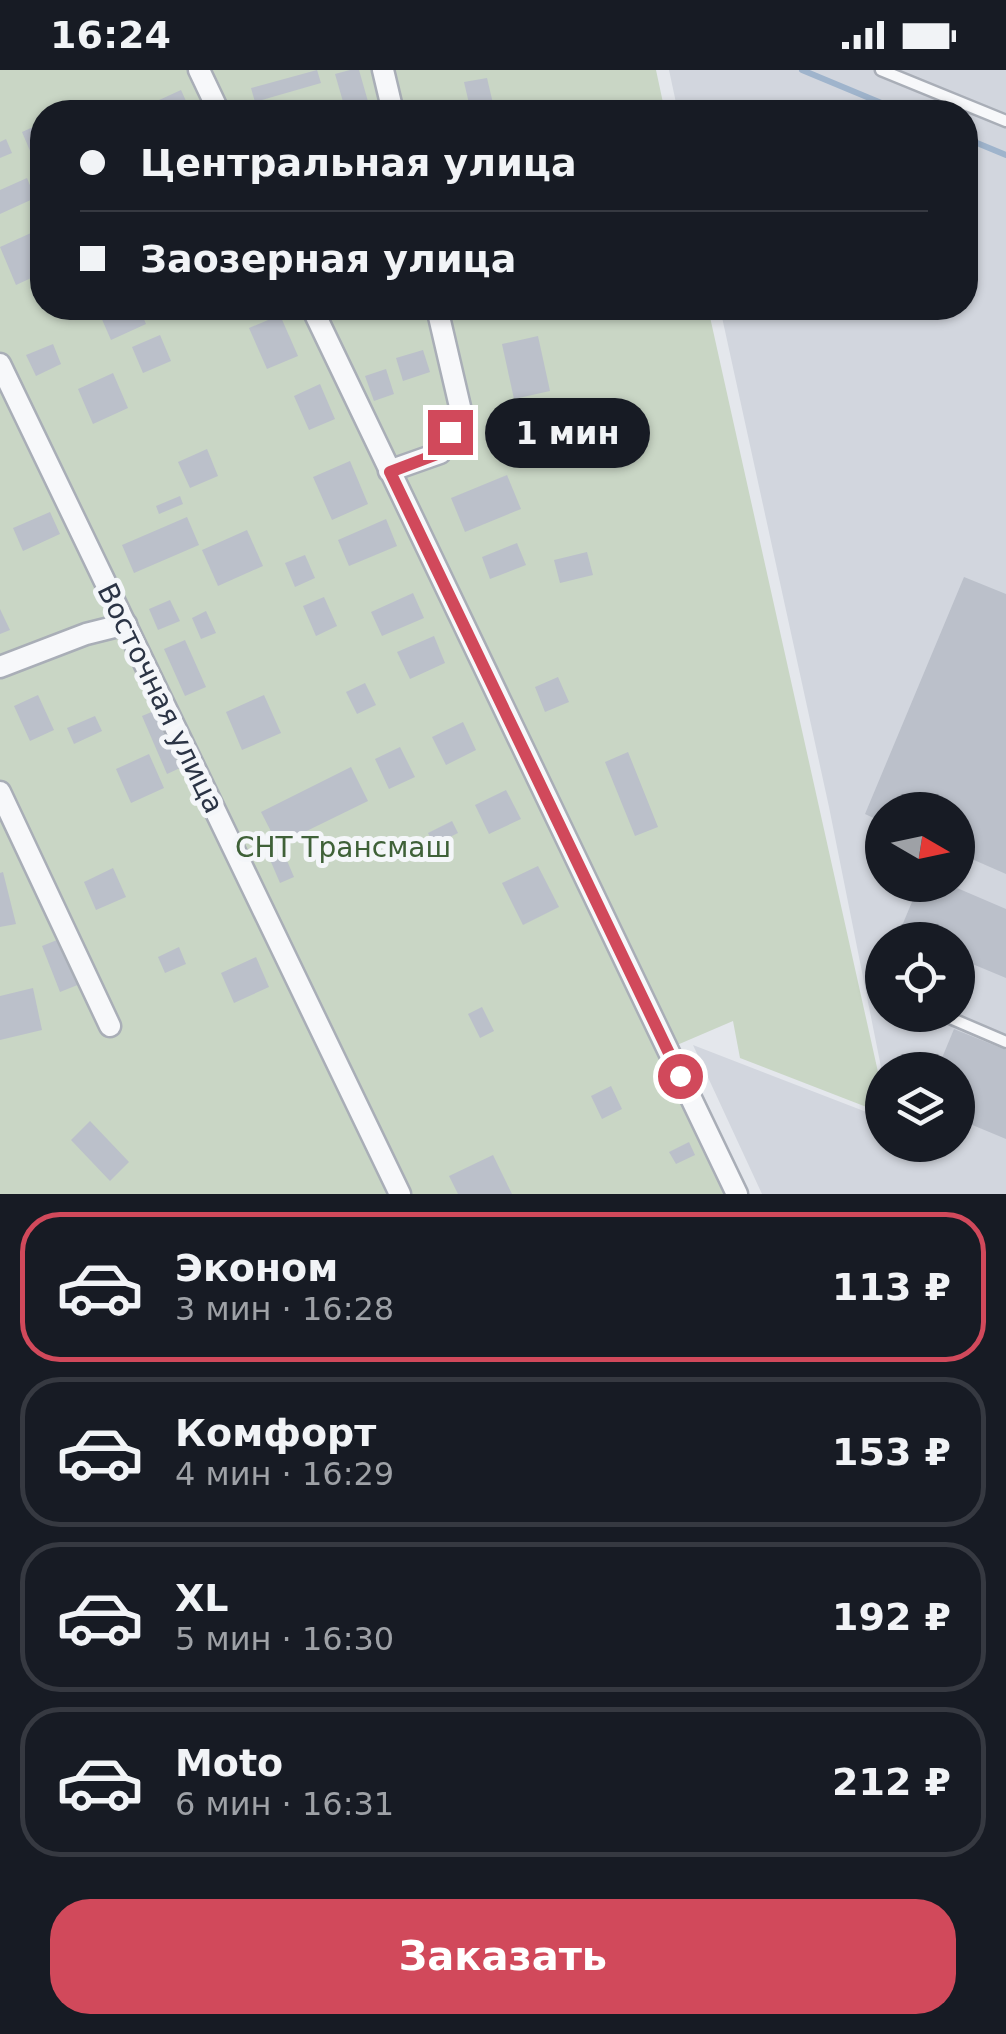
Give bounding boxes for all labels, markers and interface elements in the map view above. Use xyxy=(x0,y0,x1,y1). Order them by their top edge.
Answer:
text: 16:24 xyxy=(50,13,171,57)
text: Центральная улица xyxy=(140,141,577,185)
text: Заозерная улица xyxy=(140,237,516,281)
callout: 1 мин xyxy=(485,397,650,467)
route end xyxy=(428,410,473,455)
text: 1 мин xyxy=(515,414,620,452)
street label: Восточная улица xyxy=(91,578,231,819)
north arrow xyxy=(865,792,975,902)
map controls xyxy=(865,792,975,1162)
park label: СНТ Трансмаш xyxy=(235,831,451,864)
button: locate xyxy=(865,922,975,1032)
button: layers xyxy=(865,1052,975,1162)
route start xyxy=(658,1054,703,1099)
icon: car xyxy=(55,1242,145,1332)
text: Эконом xyxy=(175,1246,338,1290)
text: 113 ₽ xyxy=(832,1265,951,1309)
text: 3 мин · 16:28 xyxy=(175,1290,394,1328)
icon: car xyxy=(55,1407,145,1497)
text: Комфорт xyxy=(175,1411,376,1455)
text: 153 ₽ xyxy=(832,1430,951,1474)
text: 4 мин · 16:29 xyxy=(175,1455,394,1493)
icon: car xyxy=(55,1572,145,1662)
text: XL xyxy=(175,1576,229,1620)
text: 192 ₽ xyxy=(832,1595,951,1639)
text: 5 мин · 16:30 xyxy=(175,1620,394,1658)
icon: car xyxy=(55,1737,145,1827)
text: Moto xyxy=(175,1741,283,1785)
text: 212 ₽ xyxy=(832,1760,951,1804)
text: 6 мин · 16:31 xyxy=(175,1785,394,1823)
button: Заказать xyxy=(50,1899,956,2014)

